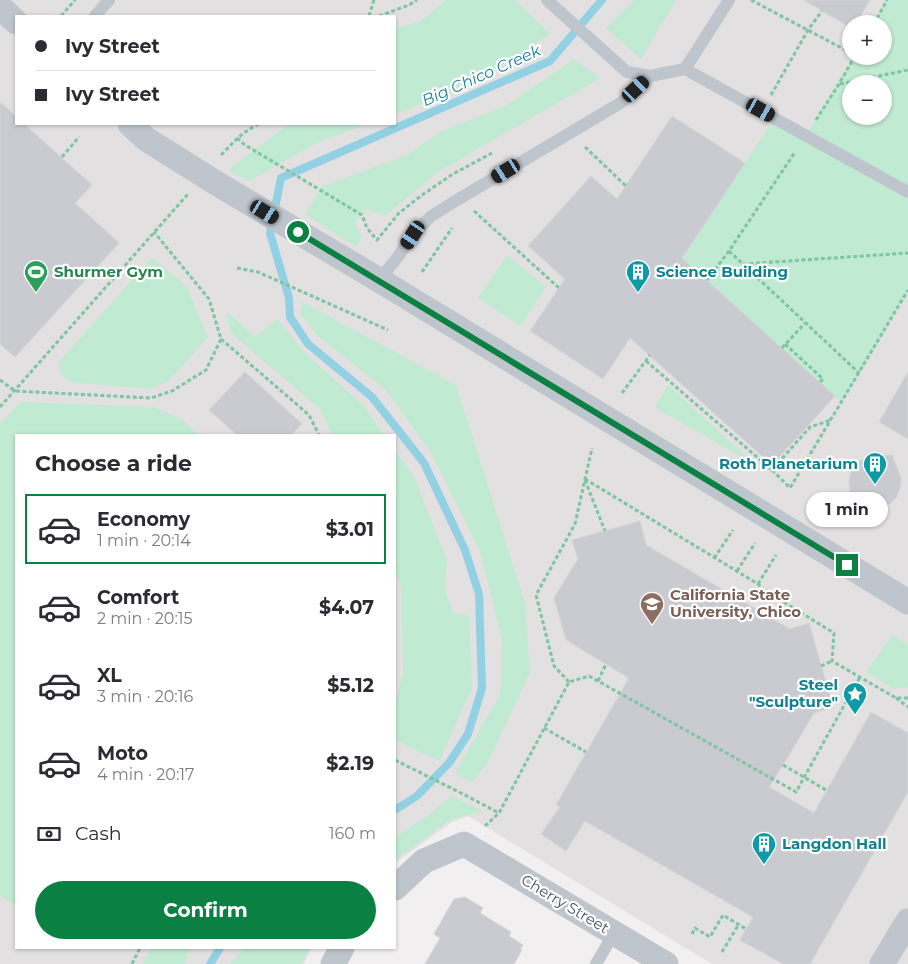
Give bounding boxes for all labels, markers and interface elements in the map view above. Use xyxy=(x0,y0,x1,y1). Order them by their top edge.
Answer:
map controls xyxy=(842,15,892,125)
button: + xyxy=(842,15,892,65)
text: Ivy Street xyxy=(65,35,160,58)
water label: Big Chico Creek xyxy=(419,40,545,110)
car xyxy=(619,73,652,105)
button: − xyxy=(842,75,892,125)
text: Ivy Street xyxy=(65,83,160,106)
car xyxy=(744,96,777,124)
car xyxy=(489,157,522,185)
car xyxy=(248,198,281,226)
car xyxy=(398,218,427,252)
route start xyxy=(287,221,309,243)
sports icon: Shurmer Gym xyxy=(23,259,49,293)
building icon: Science Building xyxy=(625,259,651,293)
place label: Shurmer Gym xyxy=(54,262,163,281)
place label: Science Building xyxy=(656,262,788,281)
text: Choose a ride xyxy=(35,450,192,477)
building icon: Roth Planetarium xyxy=(862,451,888,485)
place label: Roth Planetarium xyxy=(719,454,858,473)
callout: 1 min xyxy=(806,492,888,528)
text: 1 min xyxy=(825,500,869,519)
icon: car xyxy=(37,507,82,552)
text: Economy xyxy=(97,508,190,531)
text: $3.01 xyxy=(326,518,374,541)
text: 1 min · 20:14 xyxy=(97,531,191,550)
route end xyxy=(836,554,858,576)
icon: car xyxy=(37,585,82,630)
place label: California State University, Chico xyxy=(670,585,801,621)
text: Comfort xyxy=(97,586,179,609)
school or university icon: California State University, Chico xyxy=(639,591,665,625)
text: $4.07 xyxy=(319,596,374,619)
text: 2 min · 20:15 xyxy=(97,609,193,628)
icon: car xyxy=(37,663,82,708)
text: XL xyxy=(97,664,122,687)
text: $5.12 xyxy=(327,674,374,697)
place label: Steel "Sculpture" xyxy=(749,675,838,711)
place icon: Steel "Sculpture" xyxy=(842,681,868,715)
text: 3 min · 20:16 xyxy=(97,687,193,706)
icon: car xyxy=(37,741,82,786)
text: Moto xyxy=(97,742,148,765)
text: $2.19 xyxy=(326,752,374,775)
text: 4 min · 20:17 xyxy=(97,765,195,784)
icon: cash xyxy=(35,820,63,848)
text: Cash xyxy=(75,822,122,845)
text: 160 m xyxy=(329,824,376,843)
building icon: Langdon Hall xyxy=(751,831,777,865)
place label: Langdon Hall xyxy=(782,834,887,853)
street label: Cherry Street xyxy=(518,870,613,937)
button: Confirm xyxy=(35,881,376,939)

